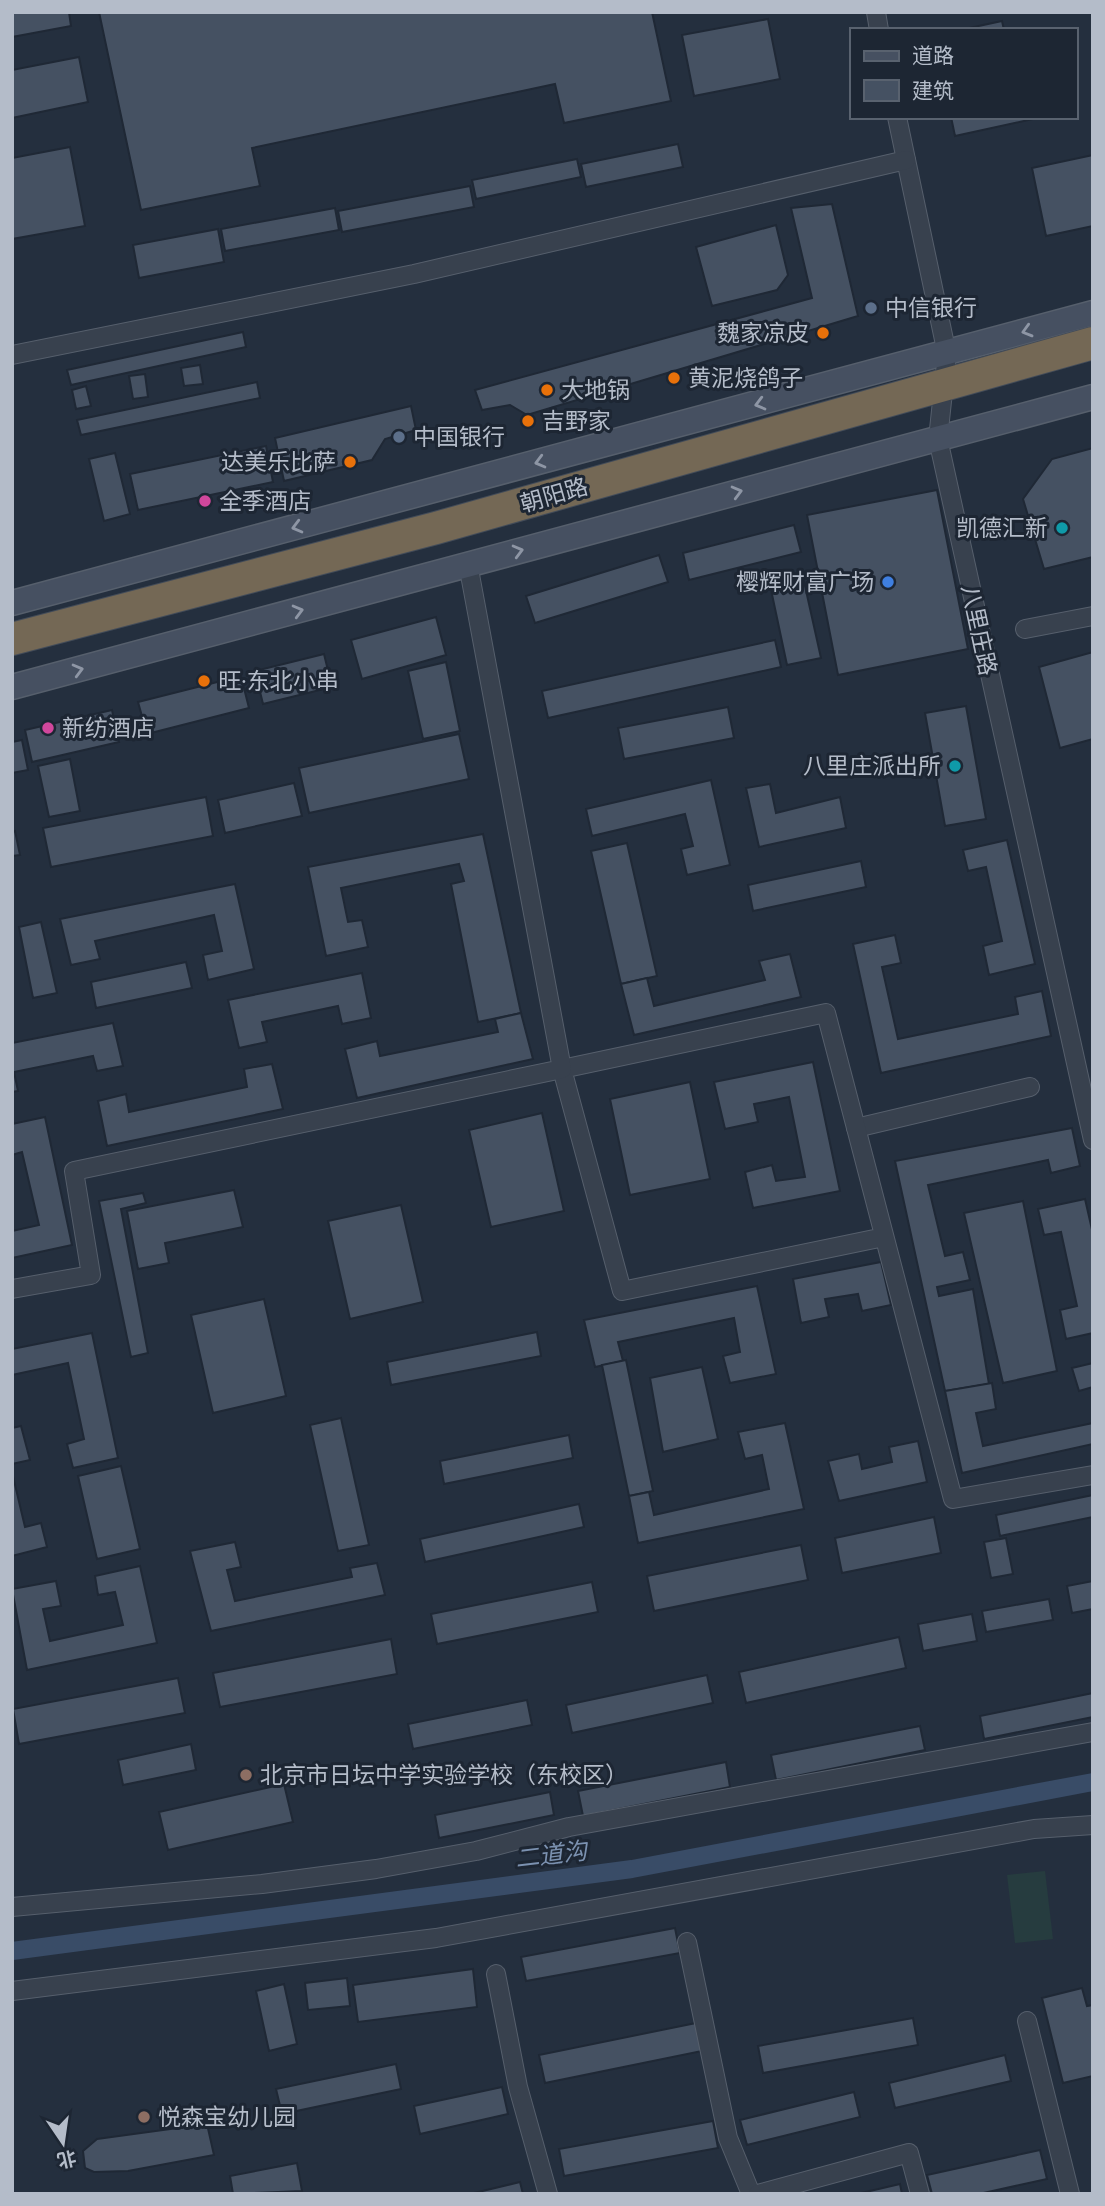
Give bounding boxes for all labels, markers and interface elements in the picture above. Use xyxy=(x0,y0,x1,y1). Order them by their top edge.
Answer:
legend xyxy=(850,28,1077,119)
text: 道路 xyxy=(912,41,954,71)
text: 建筑 xyxy=(912,76,954,106)
place label: 中信银行 xyxy=(885,292,977,325)
marker: 中信银行 xyxy=(863,300,879,316)
place label: 魏家凉皮 xyxy=(717,317,809,350)
one-way arrow xyxy=(1021,323,1033,338)
marker: 魏家凉皮 xyxy=(815,325,831,341)
place label: 黄泥烧鸽子 xyxy=(688,362,803,395)
marker: 黄泥烧鸽子 xyxy=(666,370,682,386)
place label: 大地锅 xyxy=(561,374,630,407)
marker: 大地锅 xyxy=(539,382,555,398)
one-way arrow xyxy=(754,396,766,410)
place label: 吉野家 xyxy=(542,405,611,438)
marker: 吉野家 xyxy=(520,413,536,429)
place label: 中国银行 xyxy=(413,421,505,454)
marker: 中国银行 xyxy=(391,429,407,445)
place label: 达美乐比萨 xyxy=(221,446,336,479)
marker: 达美乐比萨 xyxy=(342,454,358,470)
one-way arrow xyxy=(535,454,547,468)
street label: 朝阳路 xyxy=(516,470,592,521)
place label: 全季酒店 xyxy=(219,485,311,518)
one-way arrow xyxy=(731,486,743,501)
marker: 全季酒店 xyxy=(197,493,213,509)
place label: 凯德汇新 xyxy=(956,512,1048,545)
one-way arrow xyxy=(291,519,303,533)
marker: 凯德汇新 xyxy=(1054,520,1070,536)
one-way arrow xyxy=(511,545,523,559)
place label: 樱辉财富广场 xyxy=(736,566,874,599)
marker: 樱辉财富广场 xyxy=(880,574,896,590)
street label: 八里庄路 xyxy=(953,582,1004,679)
one-way arrow xyxy=(292,605,304,619)
one-way arrow xyxy=(72,663,84,678)
place label: 旺·东北小串 xyxy=(218,665,339,698)
marker: 旺·东北小串 xyxy=(196,673,212,689)
place label: 新纺酒店 xyxy=(62,712,154,745)
marker: 新纺酒店 xyxy=(40,720,56,736)
place label: 八里庄派出所 xyxy=(803,750,941,783)
marker: 八里庄派出所 xyxy=(947,758,963,774)
place label: 北京市日坛中学实验学校（东校区） xyxy=(260,1759,628,1792)
marker: 北京市日坛中学实验学校（东校区） xyxy=(238,1767,254,1783)
water label: 二道沟 xyxy=(513,1833,592,1877)
place label: 悦森宝幼儿园 xyxy=(158,2101,296,2134)
north arrow xyxy=(28,2108,98,2178)
marker: 悦森宝幼儿园 xyxy=(136,2109,152,2125)
text: 北 xyxy=(54,2143,79,2173)

